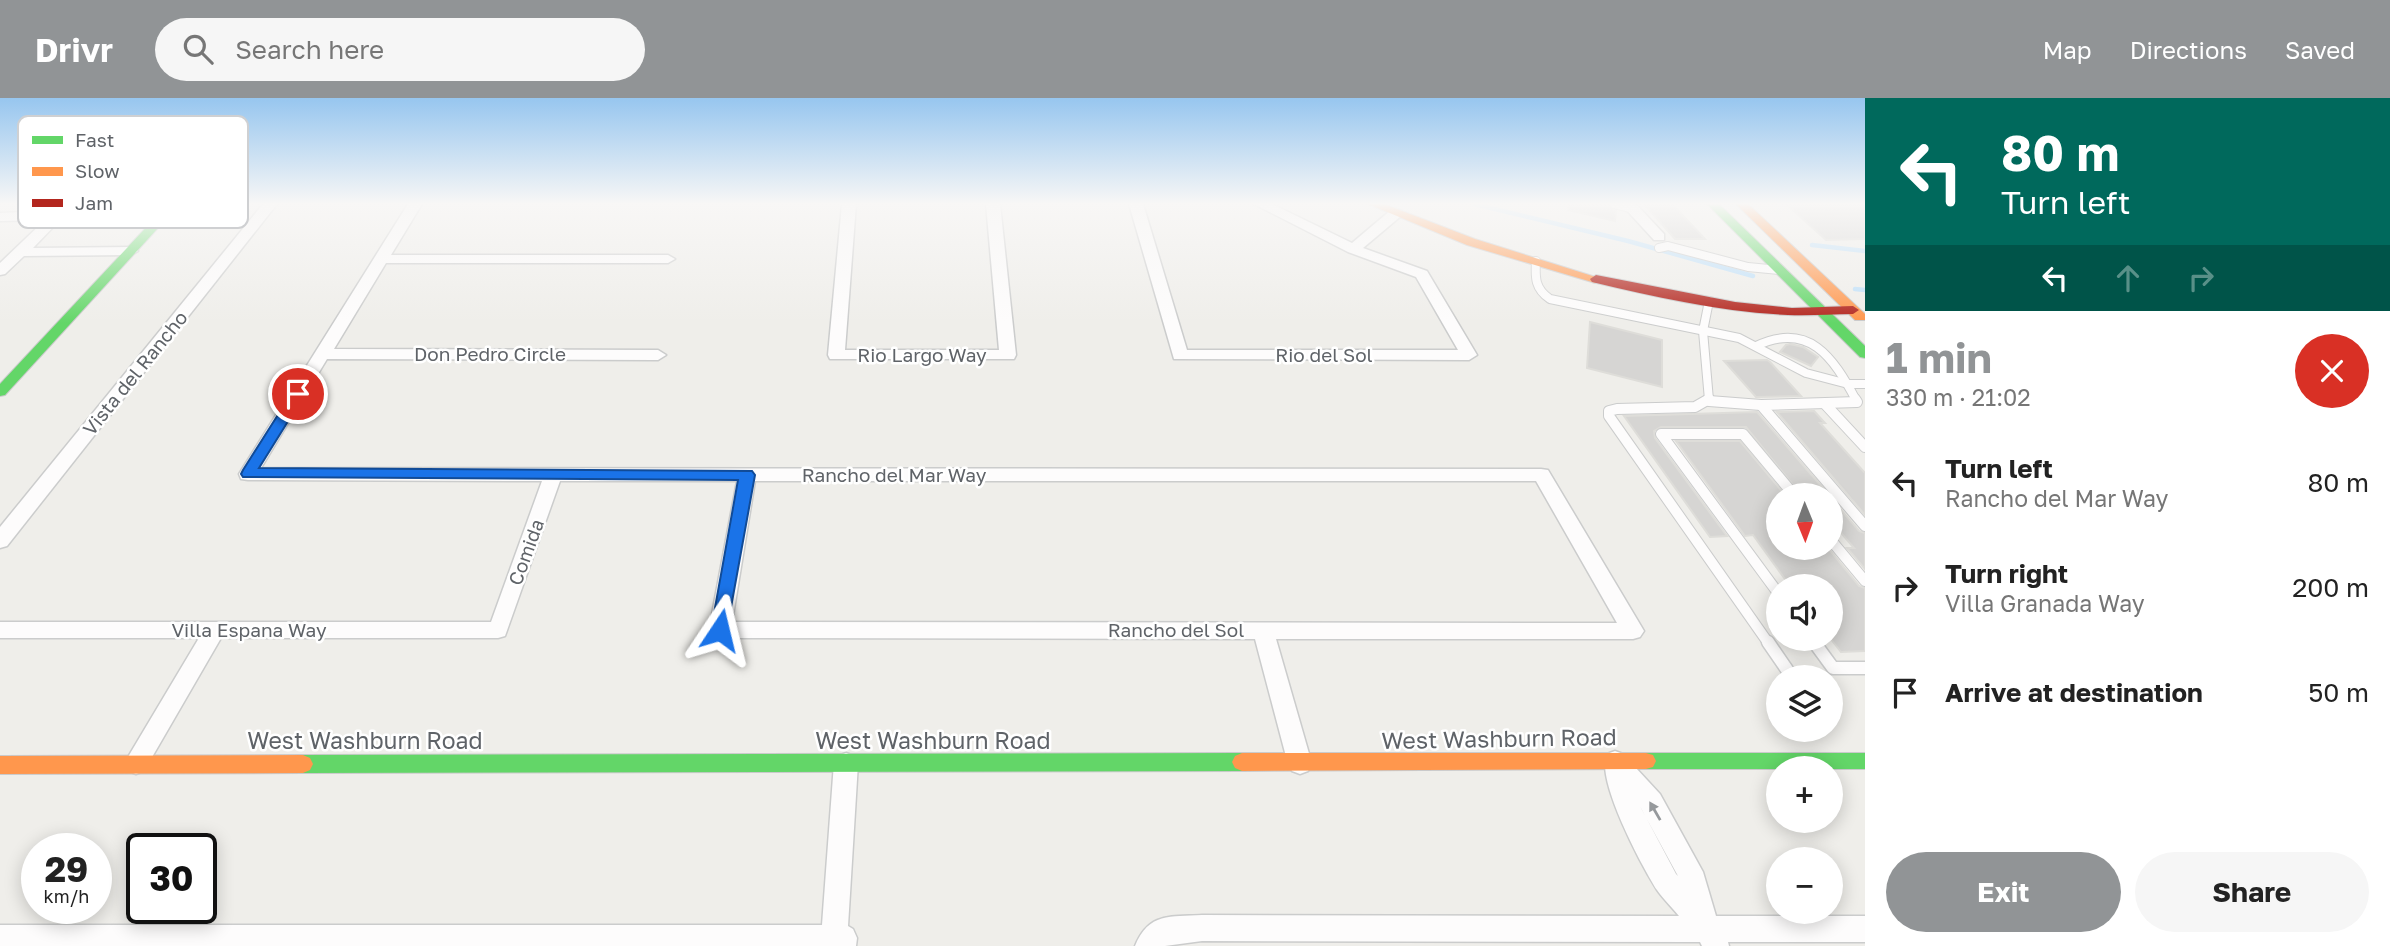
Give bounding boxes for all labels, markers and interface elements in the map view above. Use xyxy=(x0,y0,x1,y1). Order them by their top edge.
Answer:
search box xyxy=(155,18,645,81)
text: Drivr xyxy=(35,30,113,69)
icon: search xyxy=(179,30,217,68)
text: Search here xyxy=(235,34,384,65)
text: Map xyxy=(2043,35,2092,64)
text: Directions xyxy=(2130,35,2247,64)
text: Saved xyxy=(2285,35,2355,64)
legend xyxy=(18,116,248,228)
text: 80 m xyxy=(2001,123,2119,182)
icon: left xyxy=(1886,126,1977,217)
text: Fast xyxy=(75,128,114,151)
text: Slow xyxy=(75,159,120,182)
text: Turn left xyxy=(2001,183,2130,221)
text: Jam xyxy=(75,191,113,214)
icon: left xyxy=(2036,259,2074,297)
icon: ahead xyxy=(2109,259,2147,297)
icon: right xyxy=(2182,259,2220,297)
street label: Vista del Rancho xyxy=(77,306,192,439)
text: 1 min xyxy=(1886,332,1992,382)
button: close xyxy=(2295,334,2369,408)
street label: Don Pedro Circle xyxy=(414,342,566,365)
street label: Rio Largo Way xyxy=(857,343,987,366)
street label: Rio del Sol xyxy=(1275,343,1373,366)
pin xyxy=(268,364,328,424)
icon: arrive xyxy=(279,375,317,413)
text: 330 m · 21:02 xyxy=(1886,383,2031,411)
text: Turn left xyxy=(1945,453,2053,484)
street label: Rancho del Mar Way xyxy=(802,463,987,486)
icon: left xyxy=(1886,464,1924,502)
text: 80 m xyxy=(2308,467,2369,498)
north arrow xyxy=(1766,483,1843,560)
map controls xyxy=(1766,483,1843,924)
text: Rancho del Mar Way xyxy=(1945,484,2168,512)
street label: Comida xyxy=(503,516,548,588)
text: Turn right xyxy=(1945,558,2068,589)
icon: right xyxy=(1886,569,1924,607)
text: 200 m xyxy=(2292,572,2369,603)
button: sound xyxy=(1766,574,1843,651)
text: Villa Granada Way xyxy=(1945,589,2145,617)
position arrow xyxy=(683,593,757,667)
street label: Villa Espana Way xyxy=(171,618,327,641)
street label: Rancho del Sol xyxy=(1108,618,1244,641)
button: layers xyxy=(1766,665,1843,742)
icon: arrive xyxy=(1886,674,1924,712)
text: Arrive at destination xyxy=(1945,677,2203,708)
text: 50 m xyxy=(2308,677,2369,708)
street label: West Washburn Road xyxy=(1381,722,1617,754)
street label: West Washburn Road xyxy=(247,726,483,754)
street label: West Washburn Road xyxy=(815,726,1051,754)
button: + xyxy=(1766,756,1843,833)
one-way arrow xyxy=(1649,801,1662,820)
speed limit sign: 30 xyxy=(126,833,217,924)
button: − xyxy=(1766,847,1843,924)
text: 29 xyxy=(45,848,88,890)
button: Exit xyxy=(1886,852,2121,932)
button: Share xyxy=(2135,852,2369,932)
text: km/h xyxy=(44,885,89,907)

